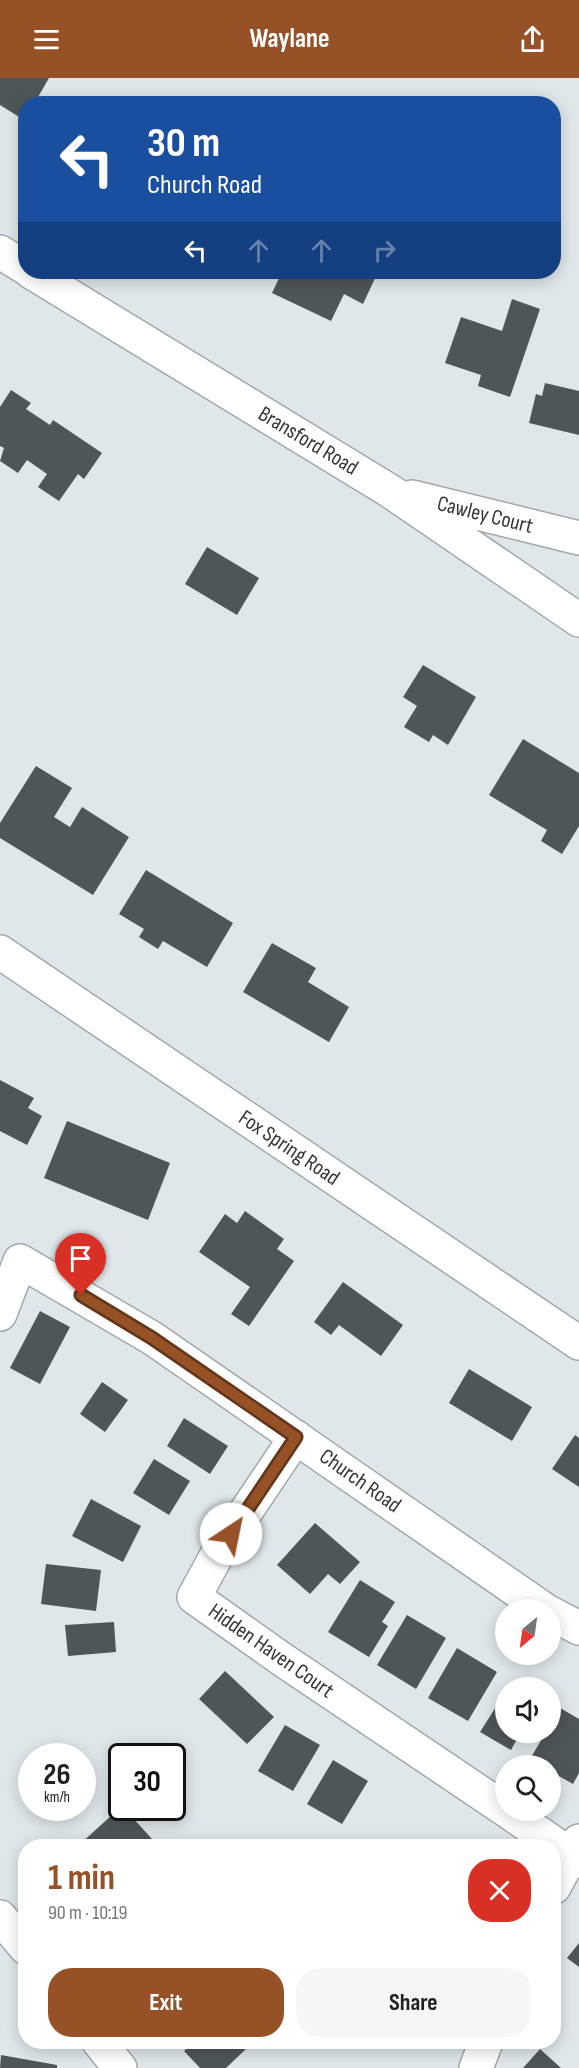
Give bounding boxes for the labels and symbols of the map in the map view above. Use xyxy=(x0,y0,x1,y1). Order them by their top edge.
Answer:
street label: Bransford Road xyxy=(253,401,363,481)
street label: Cawley Court xyxy=(434,490,536,540)
street label: Fox Spring Road xyxy=(233,1104,345,1192)
pin xyxy=(55,1233,106,1295)
street label: Church Road xyxy=(314,1443,406,1519)
position arrow xyxy=(199,1502,263,1566)
street label: Hidden Haven Court xyxy=(203,1598,339,1704)
north arrow xyxy=(495,1599,561,1665)
speed limit sign: 30 xyxy=(108,1743,186,1821)

